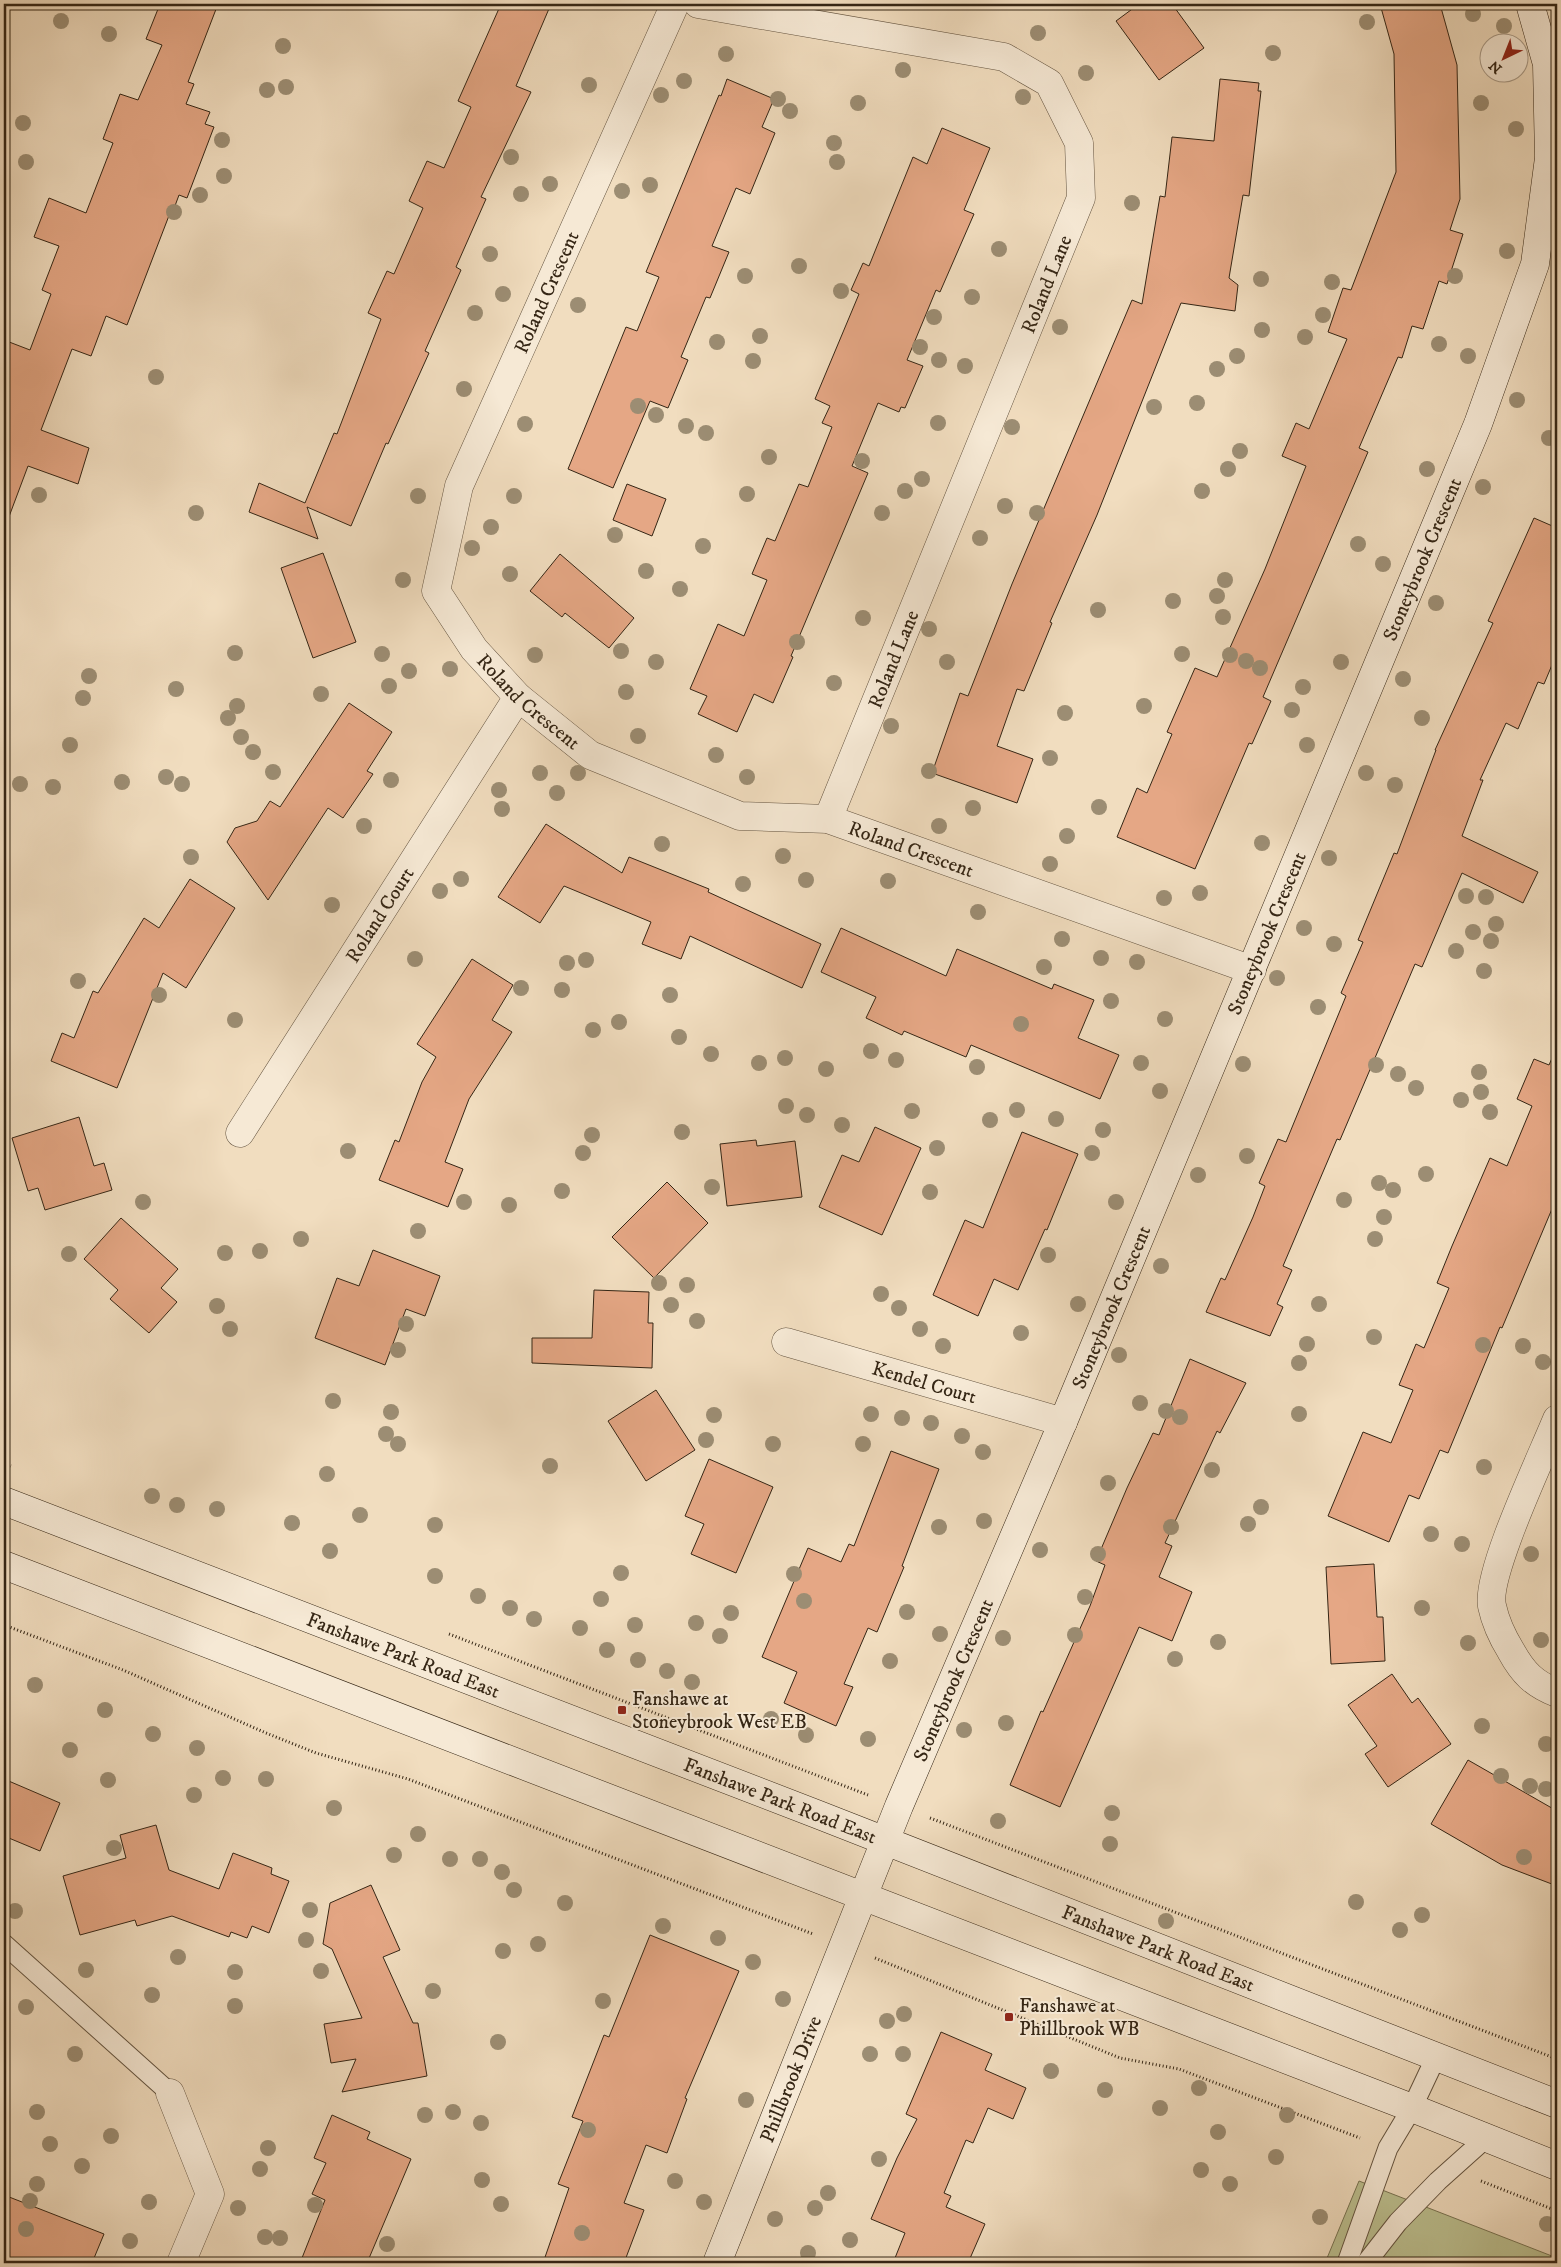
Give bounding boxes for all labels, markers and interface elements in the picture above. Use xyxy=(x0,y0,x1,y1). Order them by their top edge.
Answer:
north arrow xyxy=(1478,32,1528,82)
text: N xyxy=(1485,56,1506,77)
street label: Roland Crescent xyxy=(509,228,585,358)
street label: Roland Lane xyxy=(1016,232,1078,337)
street label: Stoneybrook Crescent xyxy=(1378,474,1468,645)
street label: Roland Lane xyxy=(863,607,925,712)
street label: Roland Crescent xyxy=(471,649,585,756)
street label: Roland Crescent xyxy=(845,816,977,884)
street label: Stoneybrook Crescent xyxy=(1223,848,1313,1019)
street label: Roland Court xyxy=(341,863,420,968)
street label: Stoneybrook Crescent xyxy=(1067,1222,1157,1393)
street label: Kendel Court xyxy=(869,1356,979,1410)
street label: Stoneybrook Crescent xyxy=(908,1595,1000,1766)
street label: Fanshawe Park Road East xyxy=(303,1608,503,1705)
place label: Fanshawe at Stoneybrook West EB xyxy=(632,1687,807,1735)
marker: Fanshawe at Stoneybrook West EB xyxy=(616,1704,628,1716)
street label: Fanshawe Park Road East xyxy=(680,1753,880,1850)
street label: Fanshawe Park Road East xyxy=(1058,1900,1258,1998)
place label: Fanshawe at Phillbrook WB xyxy=(1019,1994,1140,2042)
marker: Fanshawe at Phillbrook WB xyxy=(1003,2011,1015,2023)
street label: Phillbrook Drive xyxy=(755,2013,828,2147)

